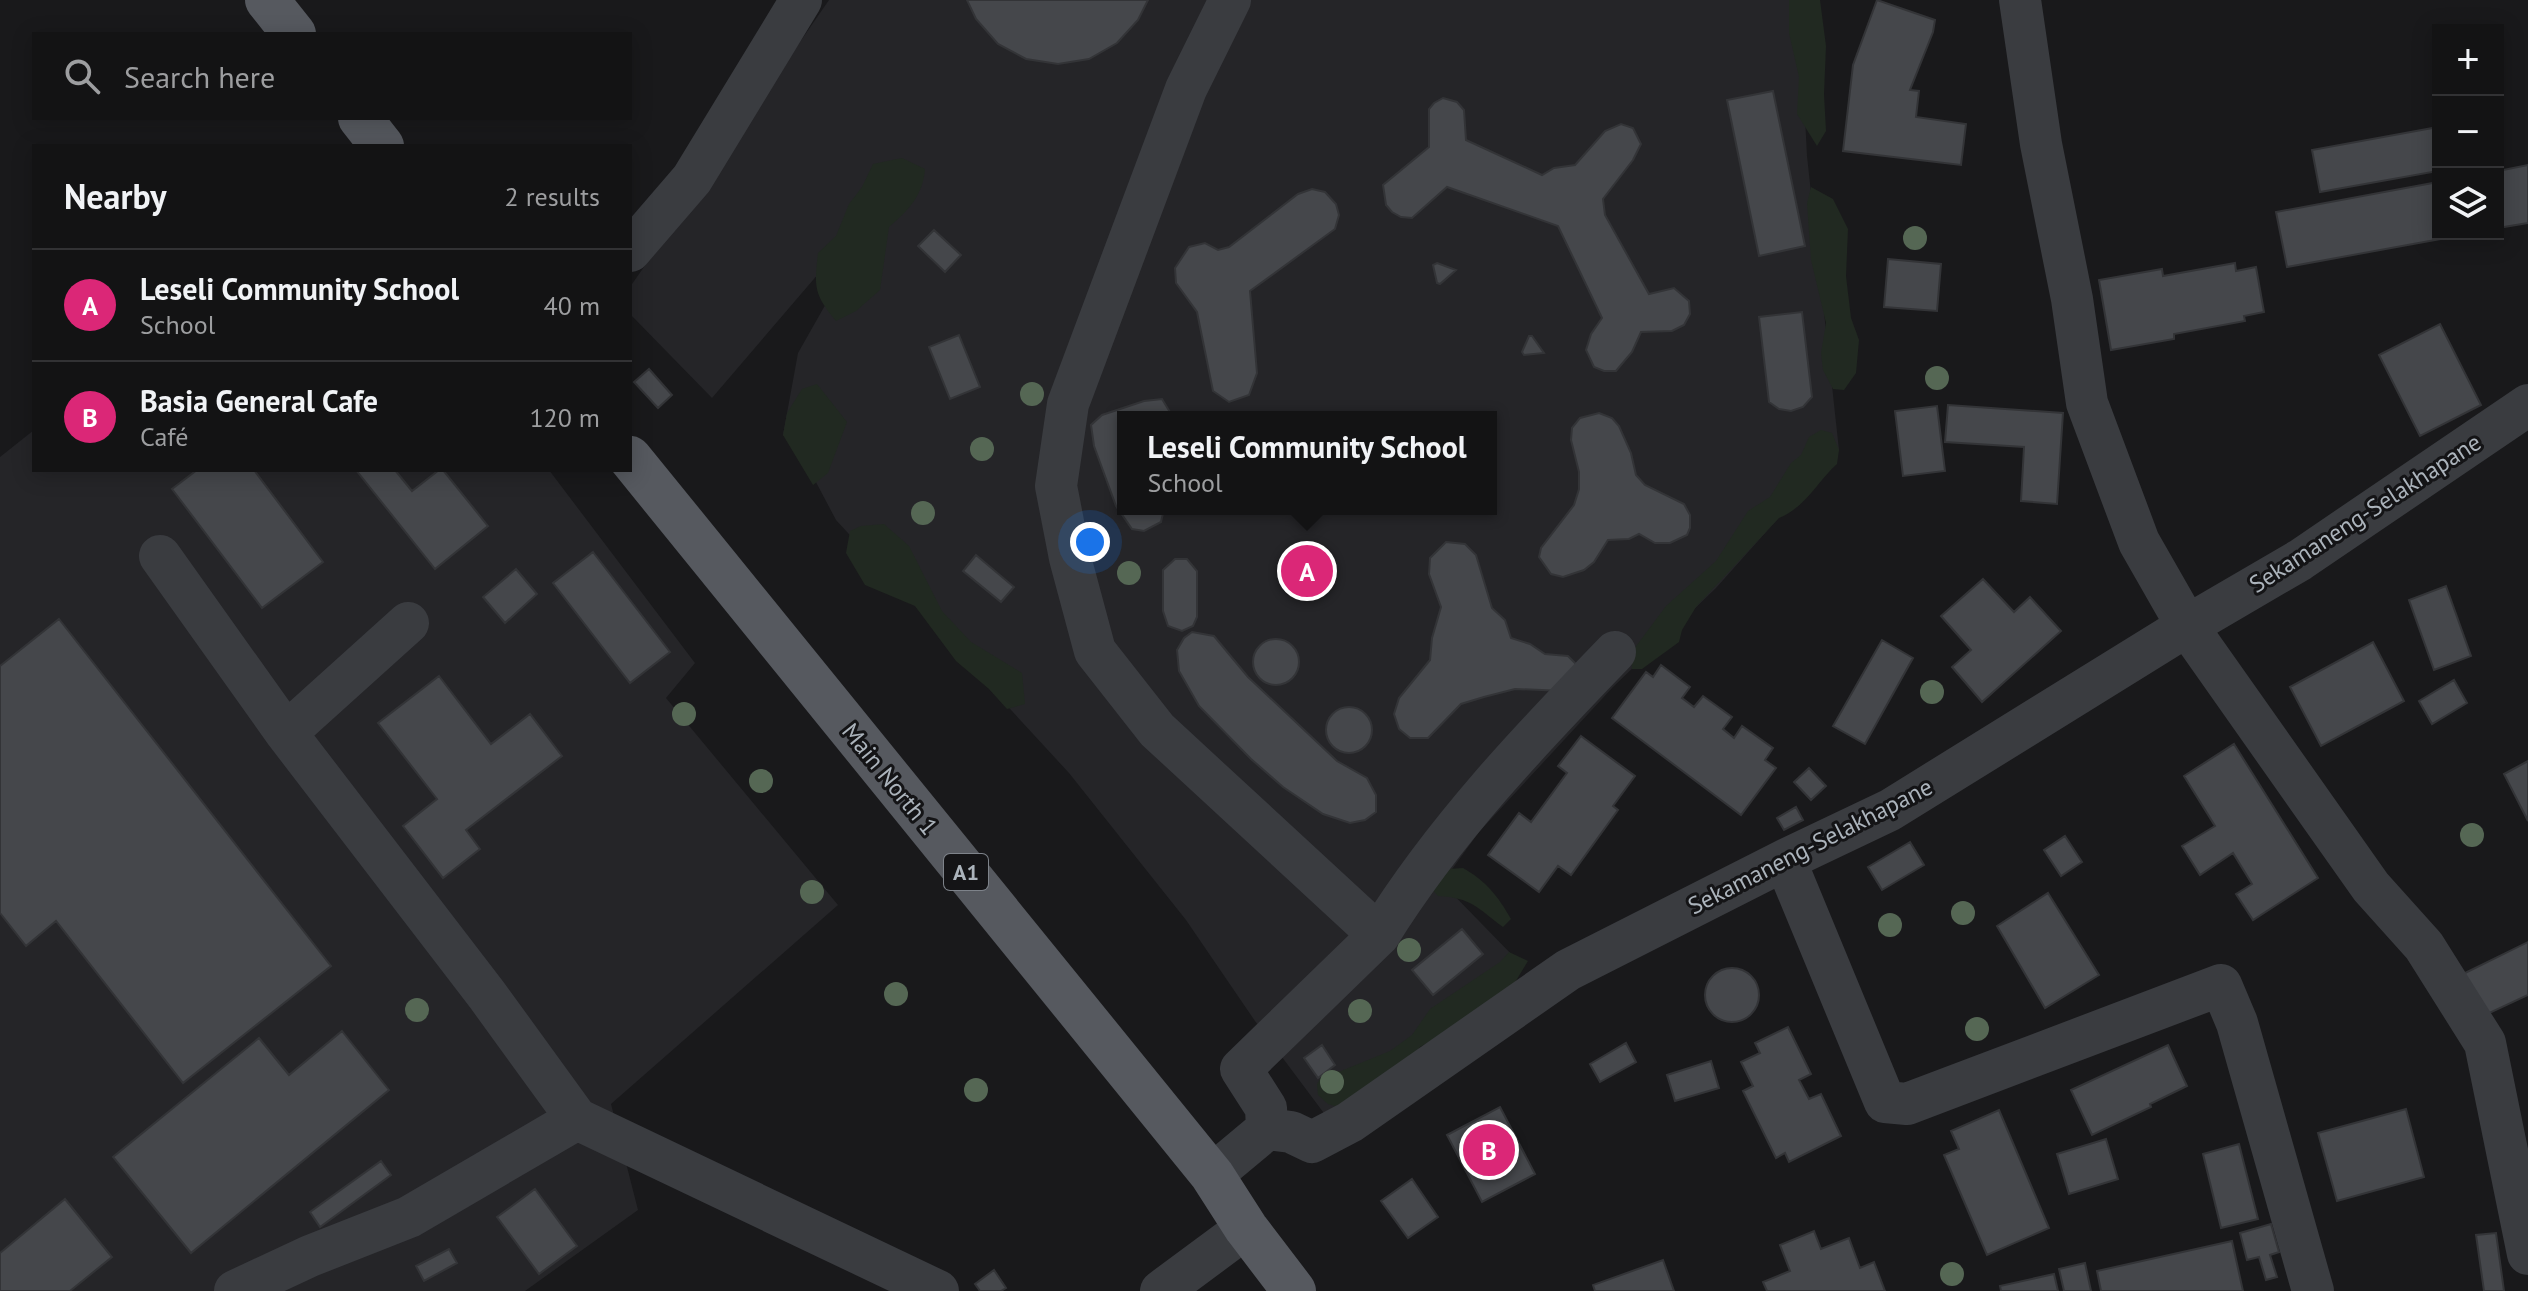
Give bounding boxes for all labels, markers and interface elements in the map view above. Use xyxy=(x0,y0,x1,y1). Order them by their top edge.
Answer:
map controls xyxy=(2432,24,2504,240)
button: + xyxy=(2432,24,2504,96)
search box xyxy=(32,32,632,120)
icon: search xyxy=(60,54,104,98)
text: Search here xyxy=(124,57,275,96)
button: − xyxy=(2432,96,2504,168)
button: layers xyxy=(2432,168,2504,240)
text: Nearby xyxy=(64,174,166,218)
text: 2 results xyxy=(505,180,600,213)
text: Leseli Community School xyxy=(140,269,459,308)
text: A xyxy=(82,289,98,322)
text: 40 m xyxy=(544,289,600,322)
text: School xyxy=(140,308,215,341)
text: Basia General Cafe xyxy=(140,381,378,420)
text: B xyxy=(82,401,98,434)
text: 120 m xyxy=(529,401,600,434)
popup xyxy=(1117,411,1497,515)
text: Café xyxy=(140,420,189,453)
street label: Sekamaneng-Selakhapane xyxy=(2243,426,2487,600)
text: Leseli Community School xyxy=(1147,427,1467,466)
text: School xyxy=(1147,466,1223,499)
your location xyxy=(1070,522,1110,562)
pin: A xyxy=(1281,541,1333,601)
street label: Main North 1 xyxy=(835,717,945,841)
street label: Sekamaneng-Selakhapane xyxy=(1683,771,1937,921)
road number: A1 xyxy=(944,854,988,890)
pin: B xyxy=(1463,1120,1515,1180)

